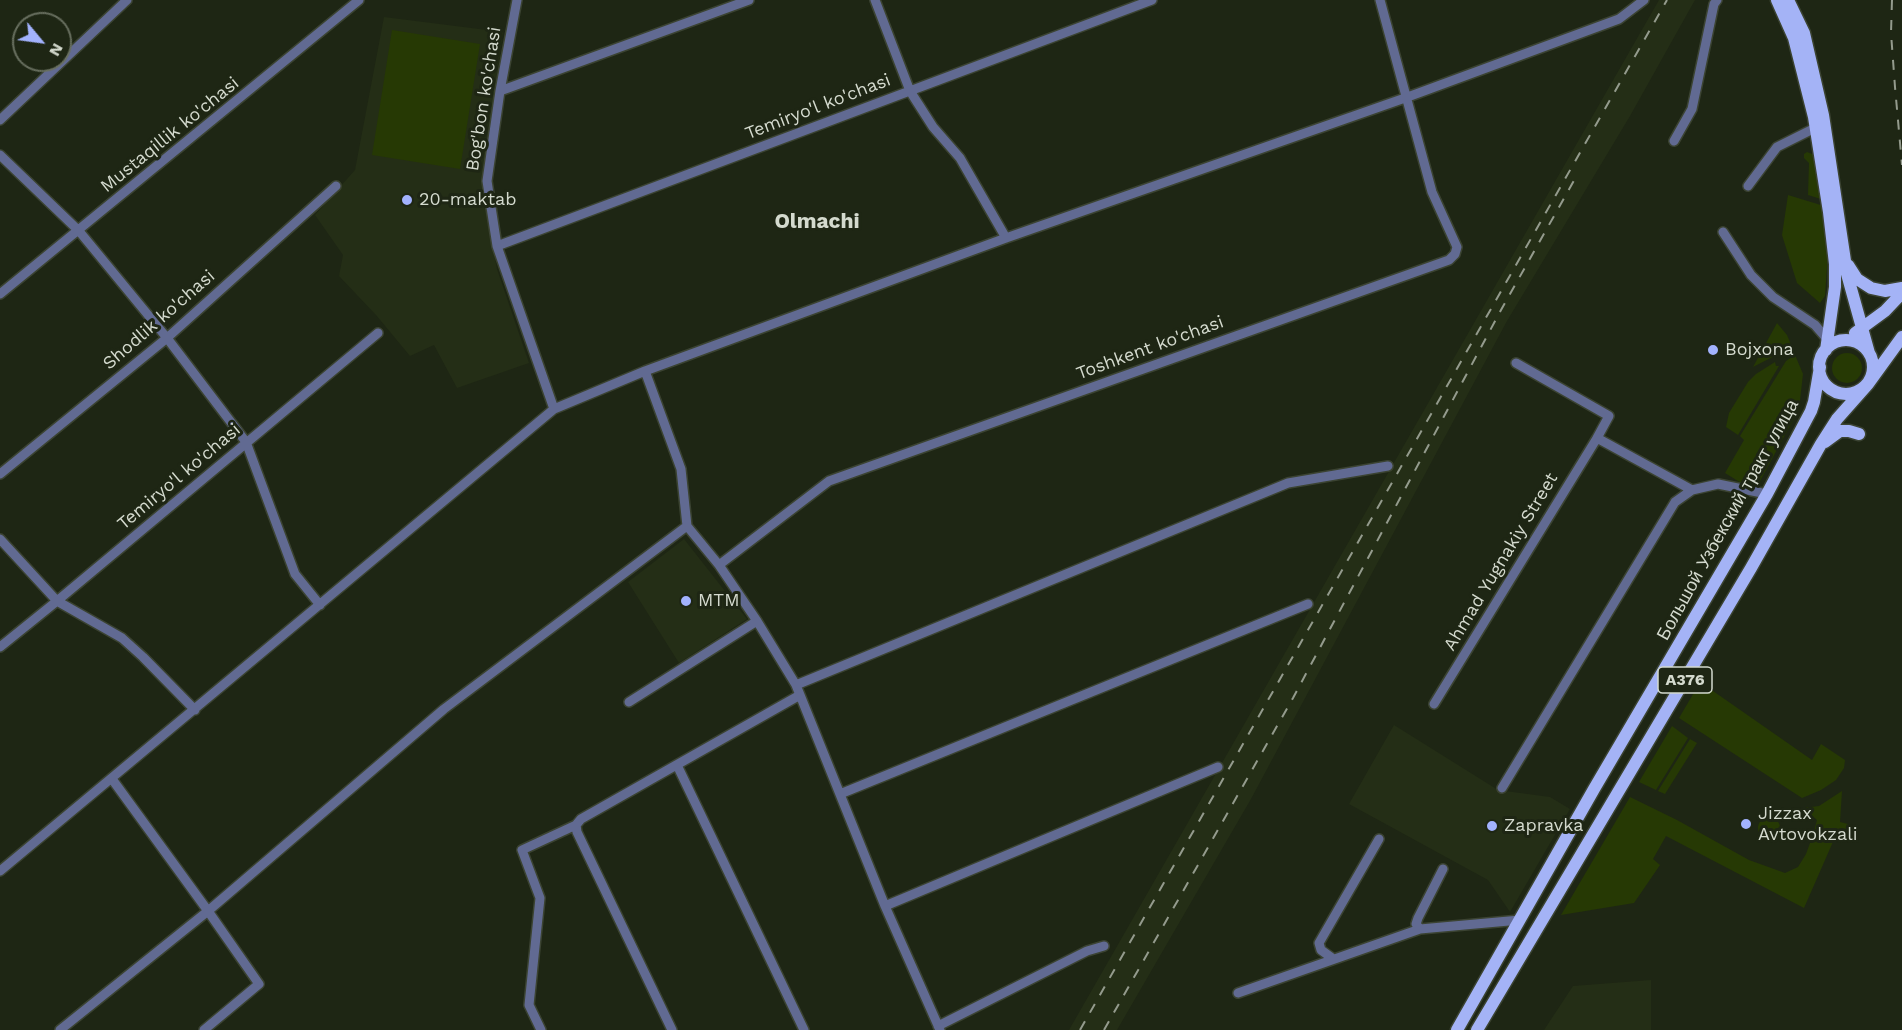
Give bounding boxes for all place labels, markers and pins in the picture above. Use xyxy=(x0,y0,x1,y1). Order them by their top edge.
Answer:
place label: 20-maktab xyxy=(419,189,516,211)
marker: 20-maktab xyxy=(400,193,414,207)
place label: Bojxona xyxy=(1725,339,1794,361)
marker: Bojxona xyxy=(1706,343,1720,357)
place label: MTM xyxy=(698,590,740,612)
marker: MTM xyxy=(679,594,693,608)
place label: Jizzax Avtovokzali xyxy=(1758,803,1857,846)
place label: Zapravka xyxy=(1504,815,1583,837)
marker: Jizzax Avtovokzali xyxy=(1739,817,1753,831)
marker: Zapravka xyxy=(1485,819,1499,833)

